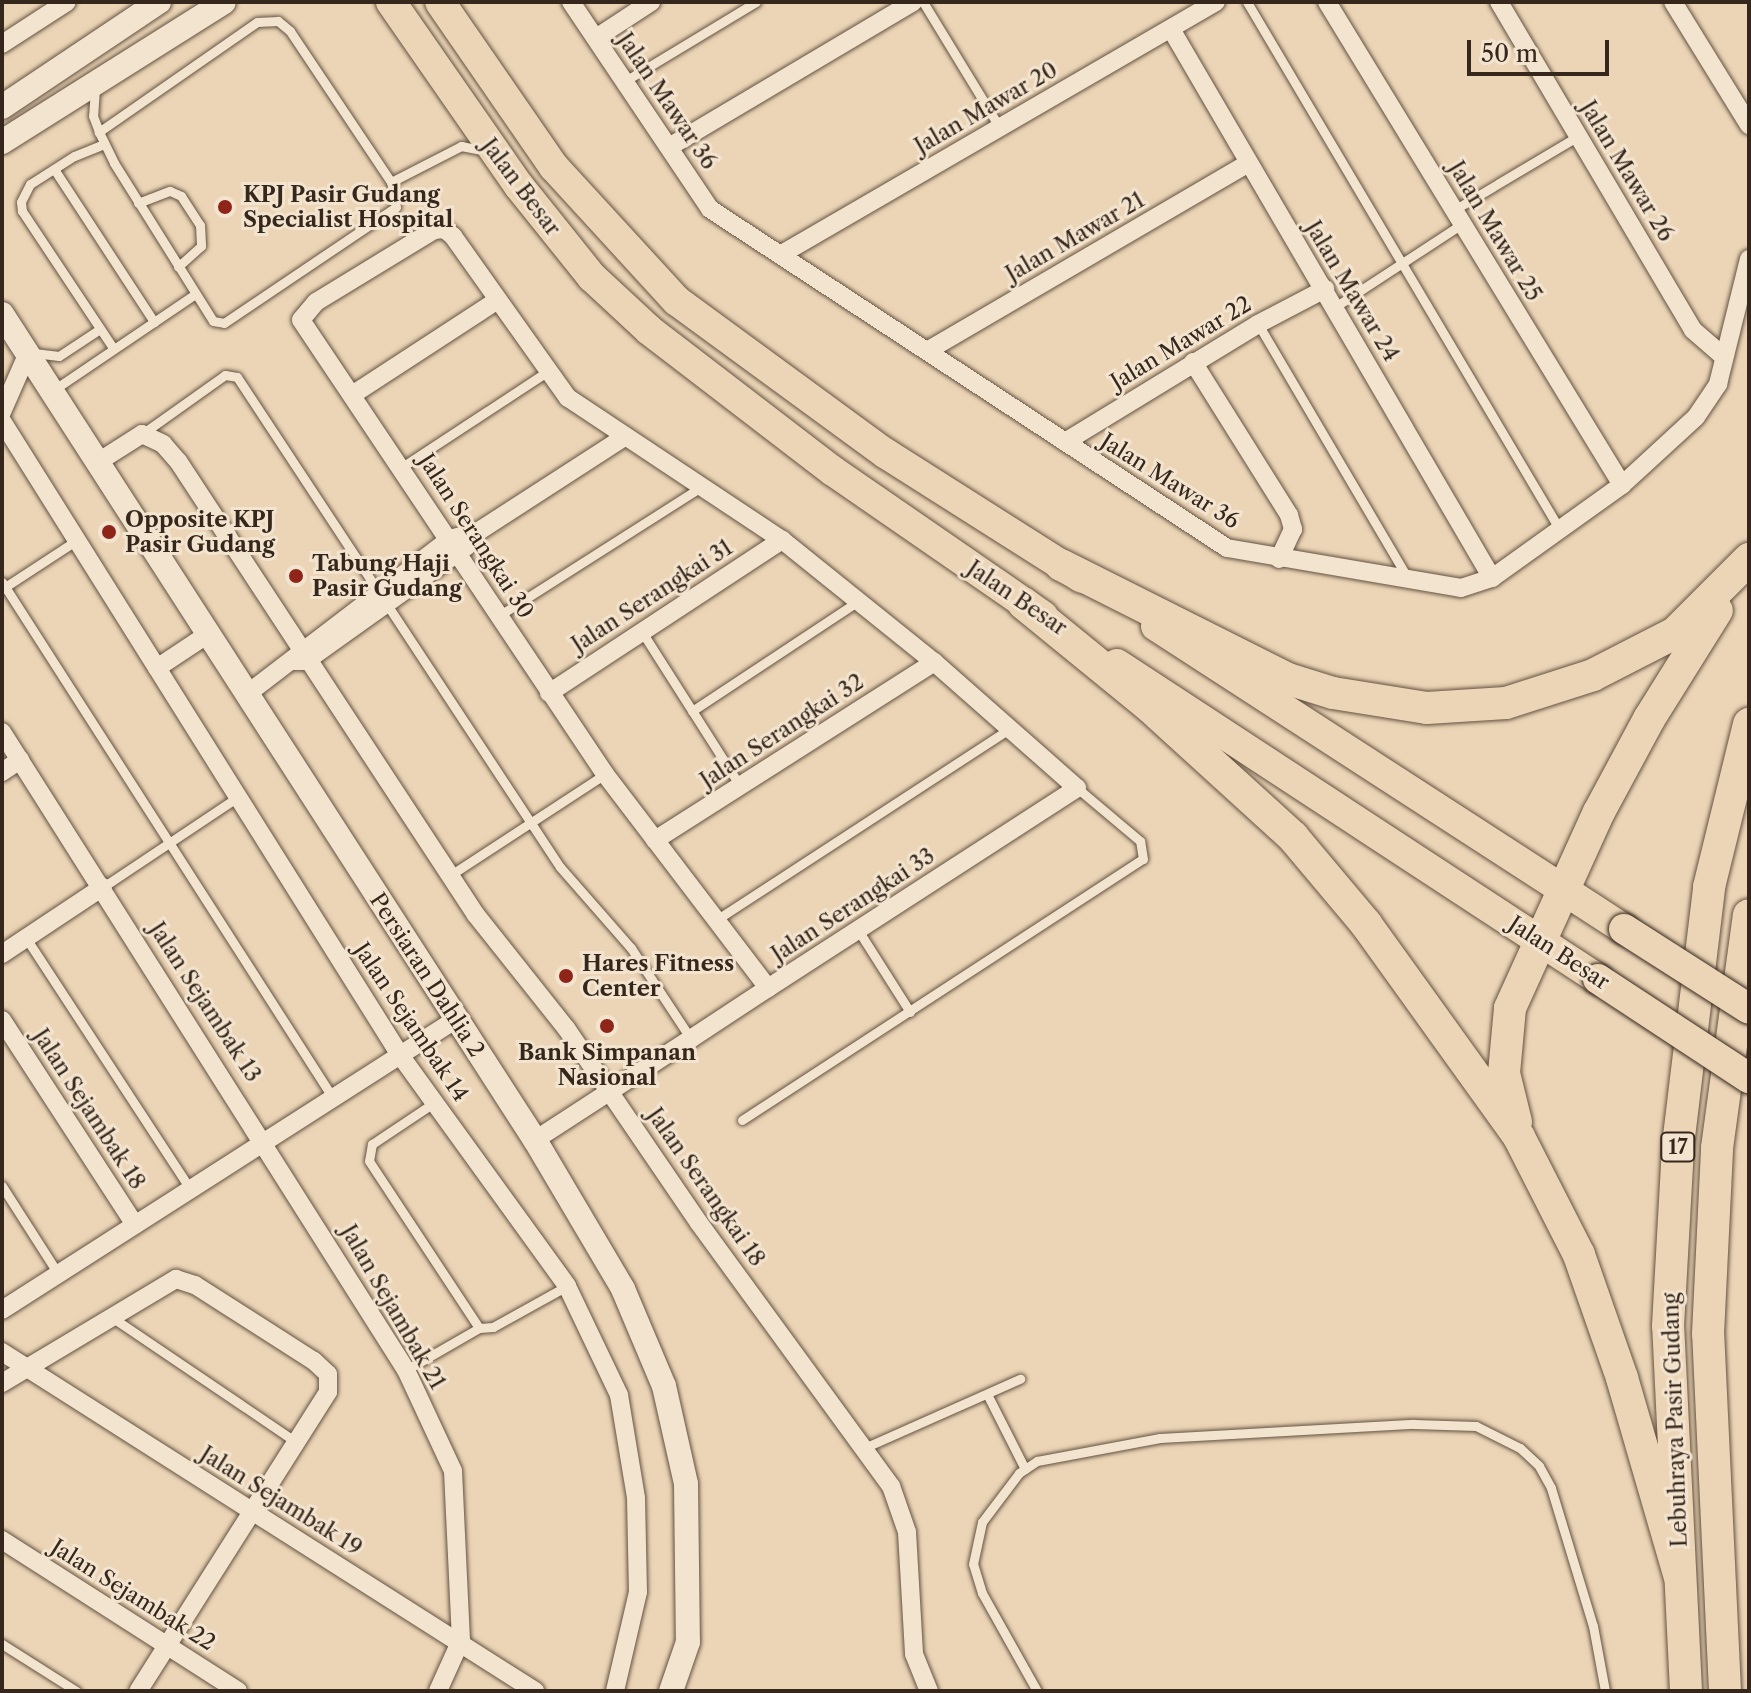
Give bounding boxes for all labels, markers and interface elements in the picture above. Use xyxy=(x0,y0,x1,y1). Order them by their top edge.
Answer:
scale bar xyxy=(1471,24,1613,74)
street label: Jalan Mawar 36 xyxy=(612,28,722,174)
text: 50 m xyxy=(1481,39,1538,68)
street label: Jalan Mawar 20 xyxy=(910,56,1062,160)
street label: Jalan Mawar 26 xyxy=(1575,96,1679,246)
street label: Jalan Besar xyxy=(476,133,566,241)
street label: Jalan Mawar 25 xyxy=(1443,156,1547,306)
place label: KPJ Pasir Gudang Specialist Hospital xyxy=(243,181,453,232)
street label: Jalan Mawar 21 xyxy=(1001,187,1149,287)
marker: KPJ Pasir Gudang Specialist Hospital xyxy=(214,196,236,218)
street label: Jalan Mawar 24 xyxy=(1300,216,1404,366)
street label: Jalan Mawar 22 xyxy=(1106,291,1256,395)
street label: Jalan Mawar 36 xyxy=(1095,428,1245,534)
street label: Jalan Serangkai 30 xyxy=(413,449,539,623)
place label: Opposite KPJ Pasir Gudang xyxy=(125,506,275,558)
marker: Opposite KPJ Pasir Gudang xyxy=(100,523,118,541)
street label: Jalan Serangkai 31 xyxy=(567,534,737,658)
place label: Tabung Haji Pasir Gudang xyxy=(312,550,462,602)
street label: Jalan Besar xyxy=(962,555,1072,641)
marker: Tabung Haji Pasir Gudang xyxy=(287,567,305,585)
street label: Jalan Serangkai 32 xyxy=(695,668,869,794)
street label: Jalan Serangkai 33 xyxy=(766,842,940,968)
street label: Persiaran Dahlia 2 xyxy=(364,888,490,1062)
street label: Jalan Besar xyxy=(1504,911,1614,995)
street label: Jalan Sejambak 13 xyxy=(143,917,267,1087)
street label: Jalan Sejambak 14 xyxy=(348,937,474,1107)
place label: Hares Fitness Center xyxy=(582,950,734,1002)
marker: Hares Fitness Center xyxy=(557,967,575,985)
marker: Bank Simpanan Nasional xyxy=(598,1017,616,1035)
street label: Jalan Sejambak 18 xyxy=(27,1024,151,1194)
place label: Bank Simpanan Nasional xyxy=(518,1039,696,1090)
street label: Jalan Serangkai 18 xyxy=(641,1103,771,1271)
road number: 17 xyxy=(1660,1131,1696,1163)
street label: Jalan Sejambak 21 xyxy=(335,1220,451,1394)
street label: Lebuhraya Pasir Gudang xyxy=(1657,1292,1693,1548)
street label: Jalan Sejambak 19 xyxy=(195,1440,367,1562)
street label: Jalan Sejambak 22 xyxy=(46,1534,220,1656)

